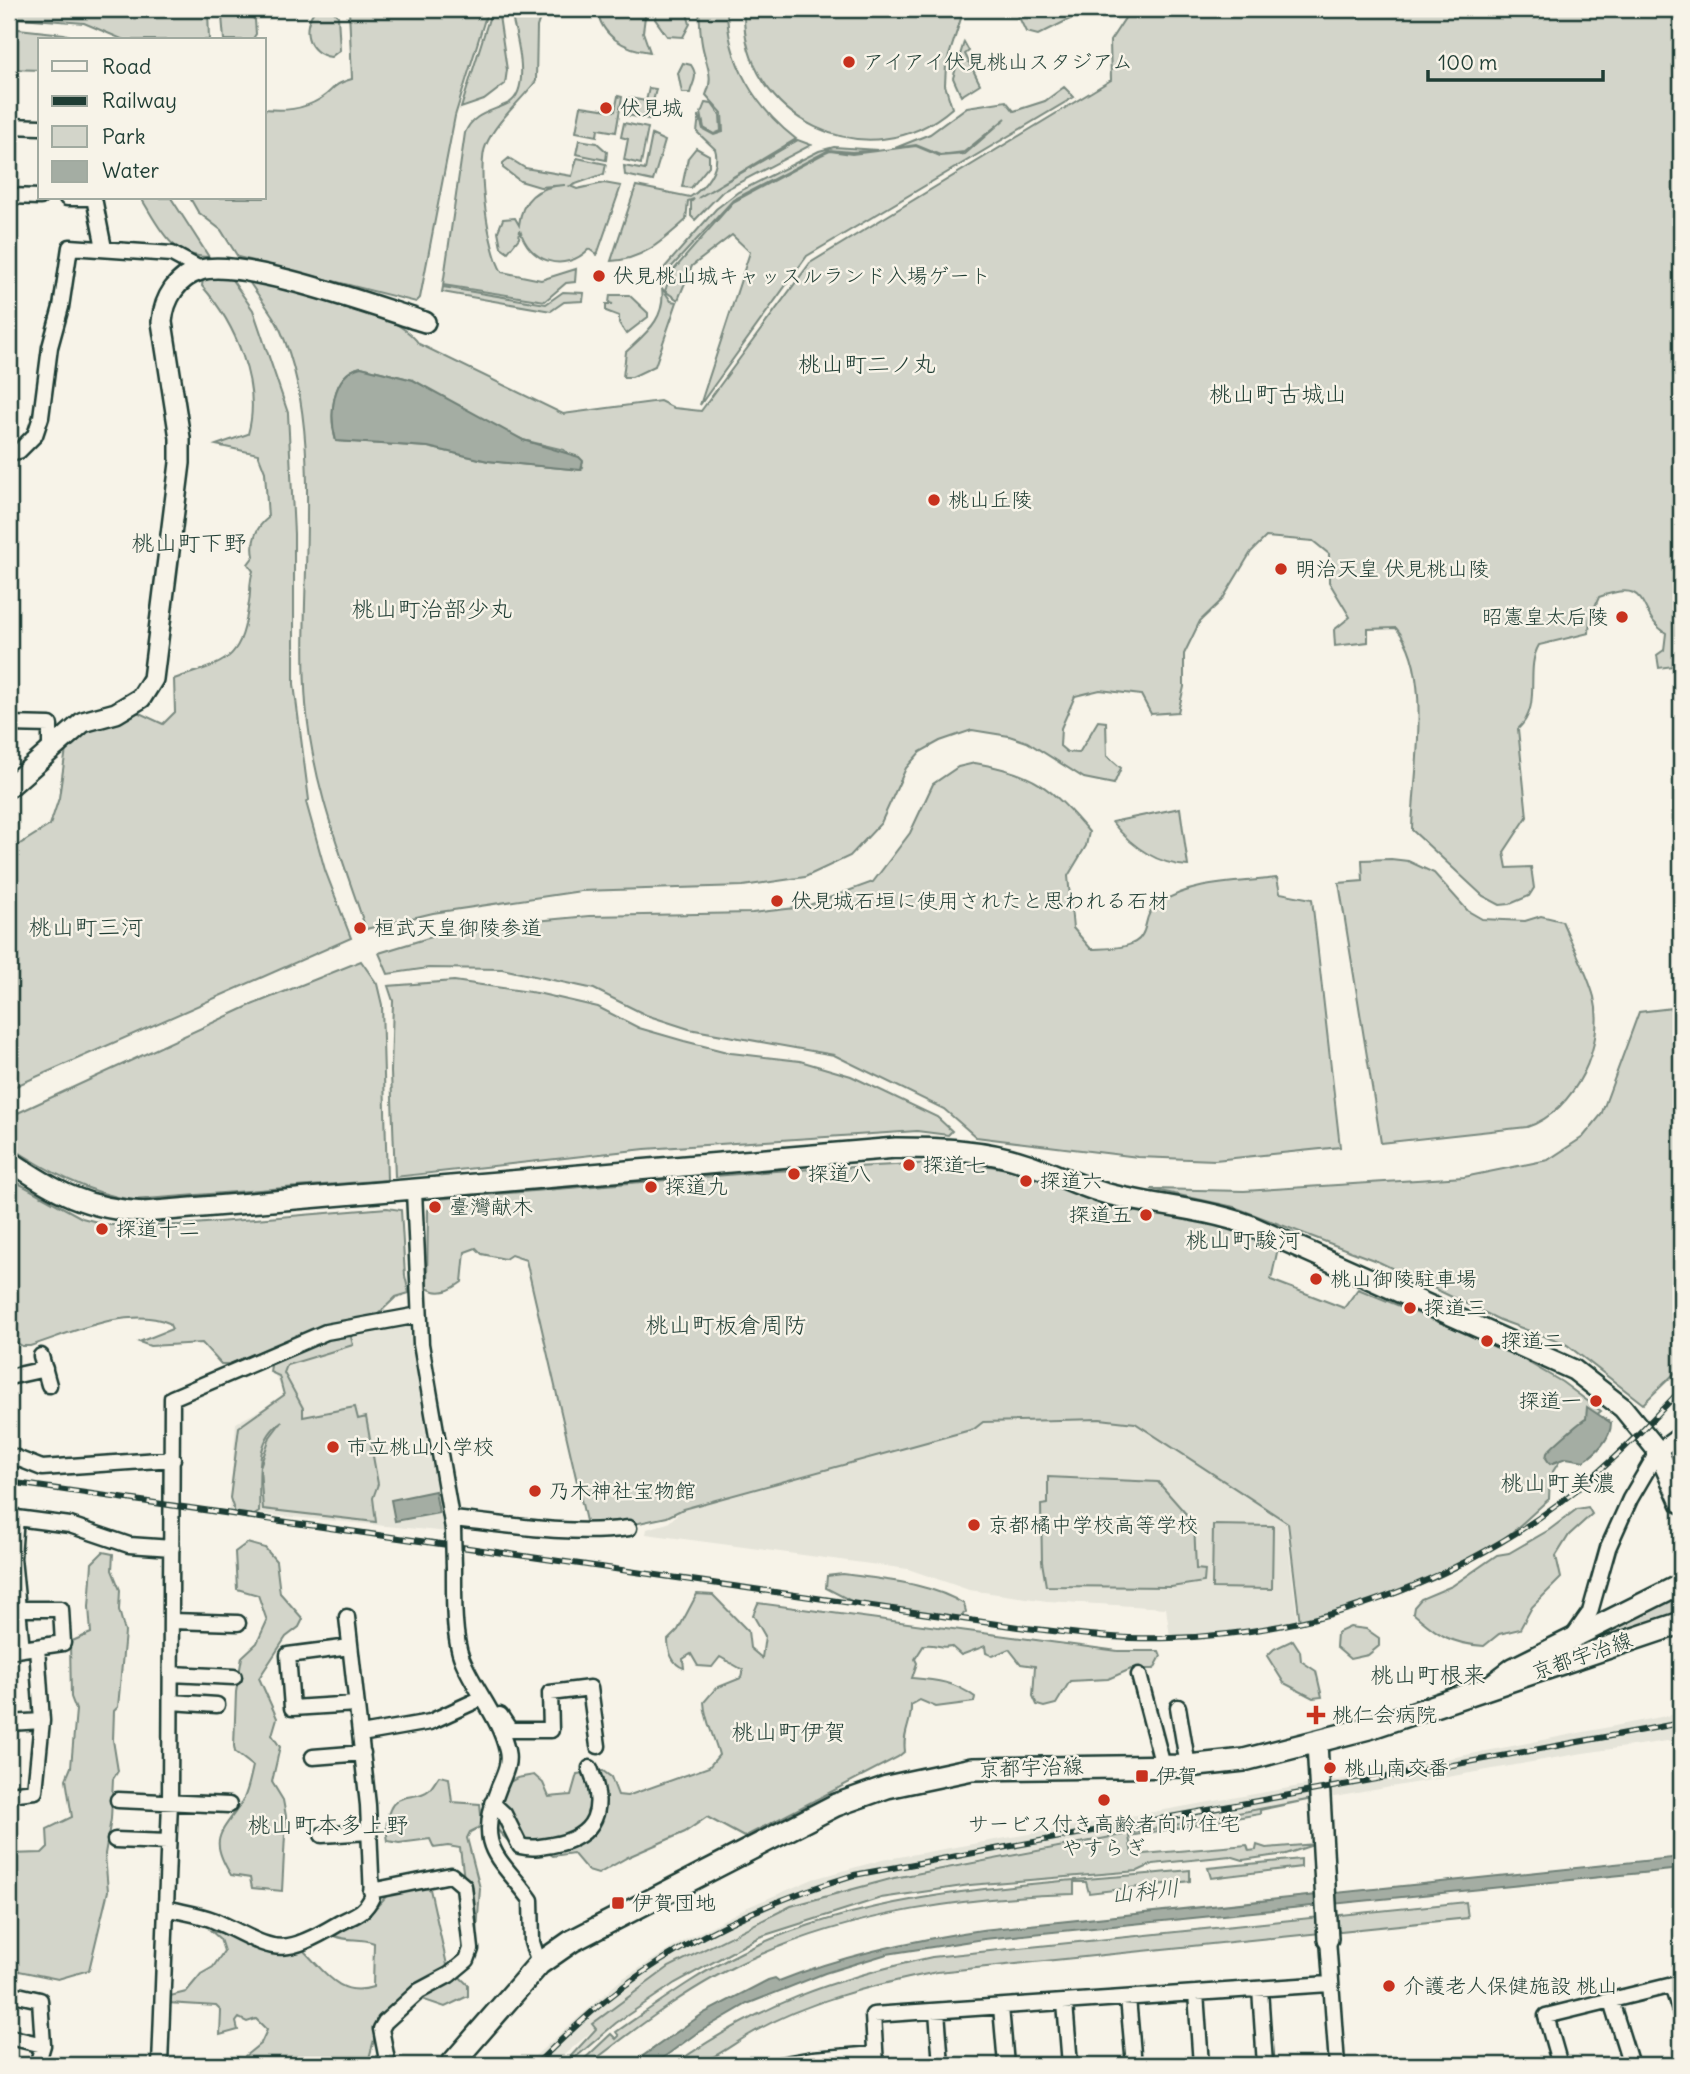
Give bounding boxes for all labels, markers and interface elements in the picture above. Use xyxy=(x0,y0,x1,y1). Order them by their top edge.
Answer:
legend xyxy=(38,38,266,200)
scale bar xyxy=(1428,38,1602,82)
place label: アイアイ伏見桃山スタジアム xyxy=(863,48,1133,75)
text: 100 m xyxy=(1438,49,1497,76)
text: Road xyxy=(102,53,151,80)
marker: アイアイ伏見桃山スタジアム xyxy=(841,54,857,70)
text: Railway xyxy=(102,87,177,114)
place label: 伏見城 xyxy=(620,94,683,121)
marker: 伏見城 xyxy=(598,100,614,116)
text: Park xyxy=(102,123,145,150)
text: Water xyxy=(102,157,160,184)
place label: 伏見桃山城キャッスルランド入場ゲート xyxy=(613,262,991,289)
marker: 伏見桃山城キャッスルランド入場ゲート xyxy=(591,268,607,284)
district label: 桃山町二ノ丸 xyxy=(798,349,936,378)
district label: 桃山町古城山 xyxy=(1209,379,1347,408)
place label: 桃山丘陵 xyxy=(948,486,1032,513)
marker: 桃山丘陵 xyxy=(926,492,942,508)
district label: 桃山町下野 xyxy=(132,528,247,557)
place label: 明治天皇 伏見桃山陵 xyxy=(1295,555,1489,582)
marker: 明治天皇 伏見桃山陵 xyxy=(1273,561,1289,577)
district label: 桃山町治部少丸 xyxy=(352,594,513,623)
place label: 昭憲皇太后陵 xyxy=(1482,603,1608,630)
marker: 昭憲皇太后陵 xyxy=(1614,609,1630,625)
place label: 伏見城石垣に使用されたと思われる石材 xyxy=(791,887,1169,914)
marker: 伏見城石垣に使用されたと思われる石材 xyxy=(769,893,785,909)
district label: 桃山町三河 xyxy=(29,912,144,941)
place label: 桓武天皇御陵参道 xyxy=(374,914,542,941)
marker: 桓武天皇御陵参道 xyxy=(352,920,368,936)
place label: 探道七 xyxy=(923,1151,986,1178)
marker: 探道七 xyxy=(901,1157,917,1173)
place label: 探道八 xyxy=(808,1160,871,1187)
marker: 探道八 xyxy=(786,1166,802,1182)
place label: 探道六 xyxy=(1040,1167,1103,1194)
place label: 探道九 xyxy=(665,1173,728,1200)
marker: 探道六 xyxy=(1018,1173,1034,1189)
marker: 探道九 xyxy=(643,1179,659,1195)
place label: 臺灣献木 xyxy=(449,1193,533,1220)
marker: 臺灣献木 xyxy=(427,1199,443,1215)
place label: 探道五 xyxy=(1069,1201,1132,1228)
marker: 探道五 xyxy=(1138,1207,1154,1223)
place label: 探道十二 xyxy=(116,1215,200,1242)
marker: 探道十二 xyxy=(94,1221,110,1237)
district label: 桃山町駿河 xyxy=(1186,1225,1301,1254)
place label: 桃山御陵駐車場 xyxy=(1330,1265,1477,1292)
marker: 桃山御陵駐車場 xyxy=(1308,1271,1324,1287)
place label: 探道三 xyxy=(1424,1294,1487,1321)
marker: 探道三 xyxy=(1402,1300,1418,1316)
district label: 桃山町板倉周防 xyxy=(646,1310,807,1339)
place label: 探道二 xyxy=(1501,1327,1564,1354)
marker: 探道二 xyxy=(1479,1333,1495,1349)
place label: 探道一 xyxy=(1519,1387,1582,1414)
marker: 探道一 xyxy=(1588,1393,1604,1409)
place label: 市立桃山小学校 xyxy=(347,1433,494,1460)
marker: 市立桃山小学校 xyxy=(325,1439,341,1455)
district label: 桃山町美濃 xyxy=(1501,1468,1616,1497)
place label: 乃木神社宝物館 xyxy=(549,1477,696,1504)
marker: 乃木神社宝物館 xyxy=(527,1483,543,1499)
place label: 京都橘中学校高等学校 xyxy=(988,1511,1198,1538)
marker: 京都橘中学校高等学校 xyxy=(966,1517,982,1533)
street label: 京都宇治線 xyxy=(1528,1626,1636,1685)
district label: 桃山町根来 xyxy=(1371,1660,1486,1689)
place label: 桃仁会病院 xyxy=(1332,1701,1437,1728)
marker: 桃仁会病院 xyxy=(1306,1705,1326,1725)
district label: 桃山町伊賀 xyxy=(732,1717,847,1746)
street label: 京都宇治線 xyxy=(978,1752,1084,1783)
place label: 桃山南交番 xyxy=(1344,1754,1449,1781)
marker: 桃山南交番 xyxy=(1322,1760,1338,1776)
place label: 伊賀 xyxy=(1156,1762,1198,1789)
marker: 伊賀 xyxy=(1134,1768,1150,1784)
marker: サービス付き高齢者向け住宅 やすらぎ xyxy=(1096,1792,1112,1808)
district label: 桃山町本多上野 xyxy=(248,1810,409,1839)
place label: サービス付き高齢者向け住宅 やすらぎ xyxy=(968,1810,1241,1861)
water label: 山科川 xyxy=(1109,1872,1181,1909)
place label: 伊賀団地 xyxy=(632,1889,716,1916)
marker: 伊賀団地 xyxy=(610,1895,626,1911)
place label: 介護老人保健施設 桃山 xyxy=(1403,1972,1618,1999)
marker: 介護老人保健施設 桃山 xyxy=(1381,1978,1397,1994)

